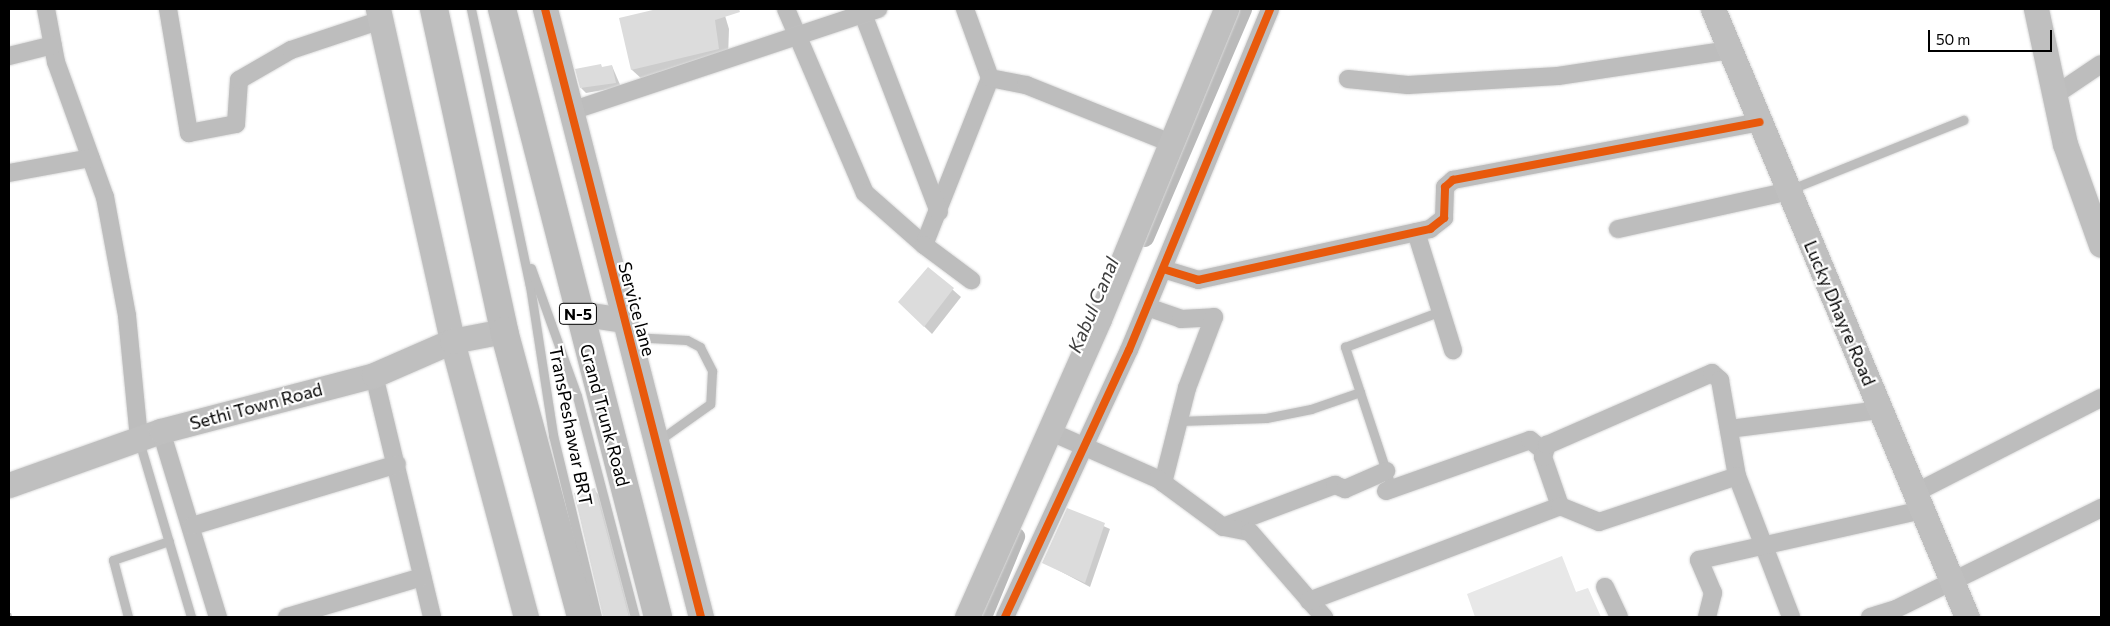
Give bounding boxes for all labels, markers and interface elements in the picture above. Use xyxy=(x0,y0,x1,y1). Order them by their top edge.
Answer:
scale bar xyxy=(1930,20,2054,52)
text: 50 m xyxy=(1936,30,1970,48)
street label: Lucky Dhayre Road xyxy=(1800,237,1880,389)
water label: Kabul Canal xyxy=(1063,254,1123,356)
street label: Service lane xyxy=(614,259,660,359)
road number: N-5 xyxy=(558,300,598,328)
street label: Grand Trunk Road xyxy=(576,341,634,489)
street label: TransPeshawar BRT xyxy=(545,344,597,508)
street label: Sethi Town Road xyxy=(187,378,325,434)

